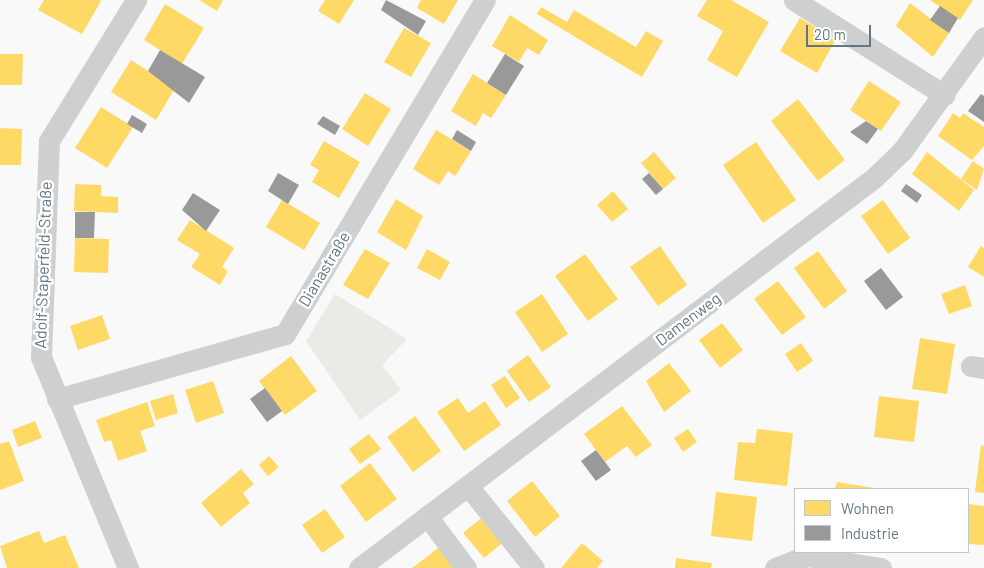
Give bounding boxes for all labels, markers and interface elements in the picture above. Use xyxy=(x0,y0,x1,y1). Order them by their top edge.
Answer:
scale bar xyxy=(809,15,874,47)
text: 20 m xyxy=(814,25,846,43)
street label: Adolf-Staperfeld-Straße xyxy=(30,181,56,349)
street label: Dianastraße xyxy=(294,228,354,310)
street label: Damenweg xyxy=(652,288,724,350)
legend xyxy=(794,488,969,553)
text: Wohnen xyxy=(841,499,894,517)
text: Industrie xyxy=(841,524,899,542)

